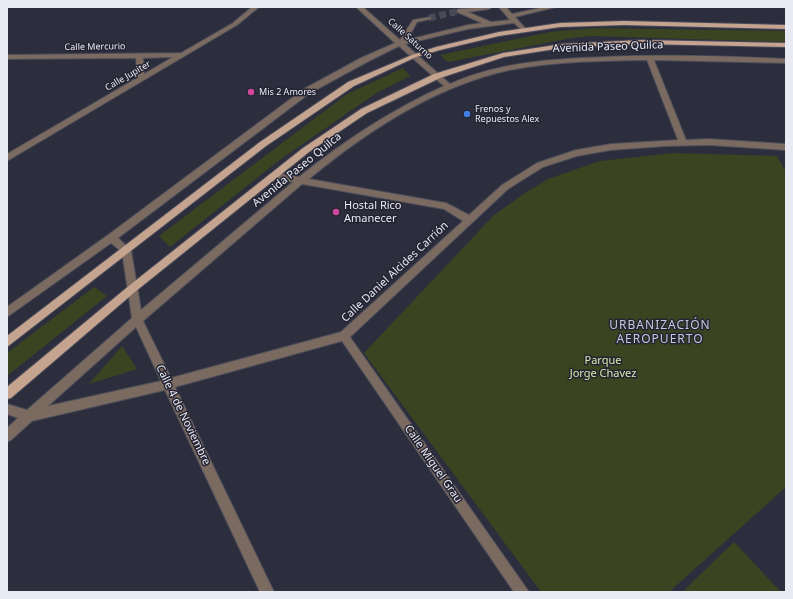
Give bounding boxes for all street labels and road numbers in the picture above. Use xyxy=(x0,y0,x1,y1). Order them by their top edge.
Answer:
street label: Calle Saturno xyxy=(385,16,435,62)
street label: Avenida Paseo Quilca xyxy=(553,38,663,56)
street label: Calle Mercurio xyxy=(64,41,126,53)
street label: Calle Jupiter xyxy=(103,59,153,93)
street label: Avenida Paseo Quilca xyxy=(250,130,344,210)
street label: Calle Daniel Alcides Carrión xyxy=(339,219,451,325)
street label: Calle 4 de Noviembre xyxy=(153,363,213,467)
street label: Calle Miguel Grau xyxy=(401,423,465,505)

